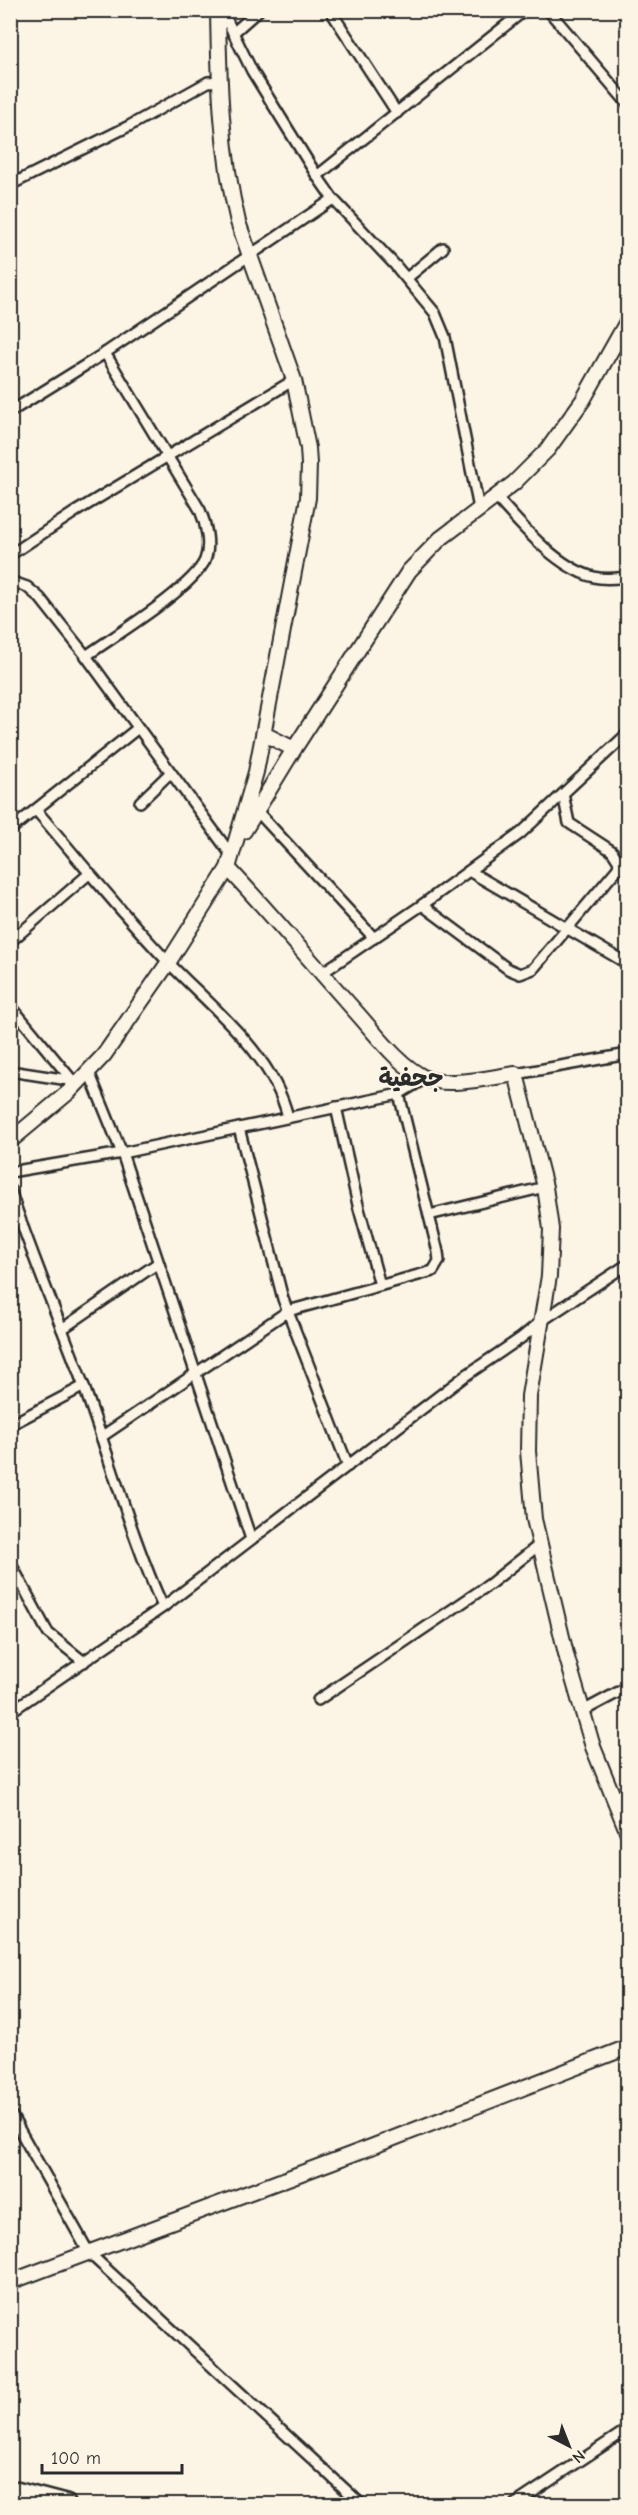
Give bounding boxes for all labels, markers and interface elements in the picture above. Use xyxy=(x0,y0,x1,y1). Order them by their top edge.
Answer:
district label: جحفية xyxy=(379,1064,443,1092)
north arrow xyxy=(539,2416,599,2476)
scale bar xyxy=(42,2437,182,2475)
text: N xyxy=(568,2446,588,2467)
text: 100 m xyxy=(51,2448,101,2469)

